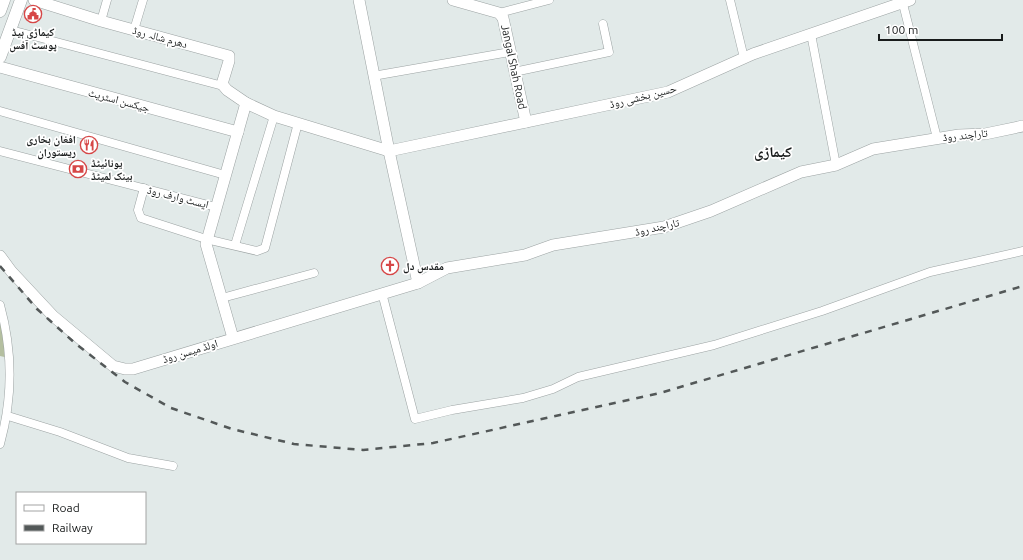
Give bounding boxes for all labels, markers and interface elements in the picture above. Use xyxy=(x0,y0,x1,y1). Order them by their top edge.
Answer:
public building icon: کیماڑی ہیڈ پوسٹ آفس xyxy=(23,4,43,24)
scale bar xyxy=(879,16,1002,42)
street label: Jangal Shah Road xyxy=(499,23,529,111)
text: 100 m xyxy=(885,23,918,36)
street label: دھرم شالہ روڈ xyxy=(131,24,189,51)
place label: کیماڑی ہیڈ پوسٹ آفس xyxy=(9,26,57,53)
street label: حسین بخشی روڈ xyxy=(608,82,678,111)
street label: جیکسن اسٹریٹ xyxy=(87,86,151,115)
street label: تاراچند روڈ xyxy=(942,127,989,144)
place label: افغان بخاری ریستوران xyxy=(26,133,76,160)
restaurant icon: افغان بخاری ریستوران xyxy=(79,135,99,155)
district label: کیماڑی xyxy=(754,143,792,161)
place label: یونائیٹڈ بینک لمیٹڈ xyxy=(91,157,132,183)
bank icon: یونائیٹڈ بینک لمیٹڈ xyxy=(68,159,88,179)
street label: ایسٹ وارف روڈ xyxy=(146,184,210,211)
street label: تاراچند روڈ xyxy=(634,216,681,239)
church icon: مقدس دل xyxy=(380,256,400,276)
place label: مقدس دل xyxy=(403,260,444,274)
street label: اولڈ میسن روڈ xyxy=(161,337,219,366)
legend xyxy=(16,492,146,544)
text: Road xyxy=(52,501,80,514)
text: Railway xyxy=(52,521,93,534)

